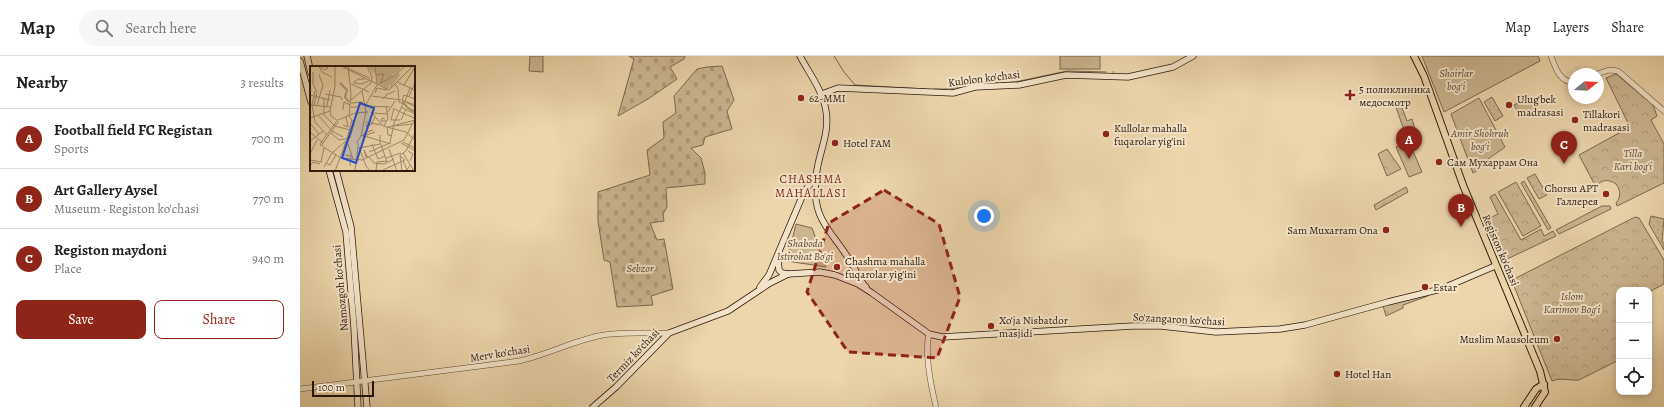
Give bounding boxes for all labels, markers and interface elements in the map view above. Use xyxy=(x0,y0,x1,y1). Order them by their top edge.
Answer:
search box xyxy=(79,10,359,46)
text: Map xyxy=(20,15,55,41)
icon: search xyxy=(93,17,115,39)
text: Search here xyxy=(125,18,197,38)
text: Map xyxy=(1505,18,1531,37)
text: Layers xyxy=(1553,18,1589,37)
text: Share xyxy=(1611,18,1644,37)
inset map xyxy=(310,66,415,171)
park label: Shoirlar bog'i xyxy=(1439,66,1474,94)
street label: Kulolon ko'chasi xyxy=(947,67,1021,90)
north arrow xyxy=(1568,68,1604,104)
text: Nearby xyxy=(16,71,67,94)
text: 3 results xyxy=(240,74,284,91)
place label: 5 поликлиника медосмотр xyxy=(1359,82,1432,110)
marker: 5 поликлиника медосмотр xyxy=(1344,89,1356,101)
place label: 62-MMI xyxy=(809,91,846,106)
place label: Ulug'bek mаdrаsasi xyxy=(1517,92,1564,120)
marker: 62-MMI xyxy=(796,93,806,103)
marker: Ulug'bek mаdrаsasi xyxy=(1504,100,1514,110)
place label: Tillаkori madrasasi xyxy=(1583,107,1630,135)
marker: Tillаkori madrasasi xyxy=(1570,115,1580,125)
text: Football field FC Registan xyxy=(54,120,212,140)
place label: Kullolar mahalla fuqarolar yig'ini xyxy=(1114,121,1188,149)
pin: A xyxy=(1396,126,1422,159)
park label: Amir Shohruh bog'i xyxy=(1450,126,1509,154)
marker: Kullolar mahalla fuqarolar yig'ini xyxy=(1101,129,1111,139)
text: A xyxy=(25,130,33,147)
text: 700 m xyxy=(251,130,284,147)
pin: C xyxy=(1551,131,1577,164)
place label: Hotel FAM xyxy=(843,136,891,151)
marker: Hotel FAM xyxy=(830,138,840,148)
text: Sports xyxy=(54,140,89,157)
park label: Tilla Kari bog'i xyxy=(1614,146,1652,174)
place label: Сам Мухаррам Она xyxy=(1447,155,1539,170)
marker: Сам Мухаррам Она xyxy=(1434,157,1444,167)
district label: CHASHMA MAHALLASI xyxy=(775,171,847,201)
text: Art Gallery Aysel xyxy=(54,180,157,200)
place label: Chorsu АРТ Галлерея xyxy=(1545,181,1598,209)
marker: Chorsu АРТ Галлерея xyxy=(1601,189,1611,199)
text: B xyxy=(25,190,33,207)
text: 770 m xyxy=(253,190,284,207)
pin: B xyxy=(1448,194,1474,227)
text: Museum · Registon ko'chasi xyxy=(54,200,199,217)
your location xyxy=(974,206,994,226)
street label: Registon ko'chasi xyxy=(1479,212,1522,288)
place label: Sam Muxarram Ona xyxy=(1287,223,1379,238)
marker: Sam Muxarram Ona xyxy=(1381,225,1391,235)
park label: Shaboda Istirohat Bo'gi xyxy=(777,236,833,264)
text: Registon maydoni xyxy=(54,240,167,260)
street label: Namozgoh ko'chasi xyxy=(329,244,352,332)
text: C xyxy=(25,250,33,267)
text: 940 m xyxy=(252,250,284,267)
place label: Chashma mahalla fuqarolar yig'ini xyxy=(845,254,926,282)
text: Place xyxy=(54,260,82,277)
park label: Sebzor xyxy=(627,261,655,276)
marker: Chashma mahalla fuqarolar yig'ini xyxy=(832,262,842,272)
place label: Estar xyxy=(1433,280,1457,295)
marker: Estar xyxy=(1420,282,1430,292)
map controls xyxy=(1616,287,1652,395)
button: + xyxy=(1616,287,1652,323)
park label: Islom Karimov Bog'i xyxy=(1544,289,1600,317)
button: Save xyxy=(16,300,146,339)
button: Share xyxy=(154,300,284,339)
street label: So'zangaron ko'chasi xyxy=(1133,310,1225,329)
place label: Xo'ja Nisbatdor masjidi xyxy=(999,313,1068,341)
marker: Xo'ja Nisbatdor masjidi xyxy=(986,321,996,331)
button: − xyxy=(1616,323,1652,359)
street label: Termiz ko'chasi xyxy=(604,325,663,385)
place label: Muslim Mausoleum xyxy=(1460,332,1549,347)
marker: Muslim Mausoleum xyxy=(1552,334,1562,344)
street label: Merv ko'chasi xyxy=(469,341,531,366)
button: locate xyxy=(1616,359,1652,395)
place label: Hotel Han xyxy=(1345,367,1391,382)
marker: Hotel Han xyxy=(1332,369,1342,379)
scale bar xyxy=(312,379,374,398)
text: 100 m xyxy=(318,380,345,395)

